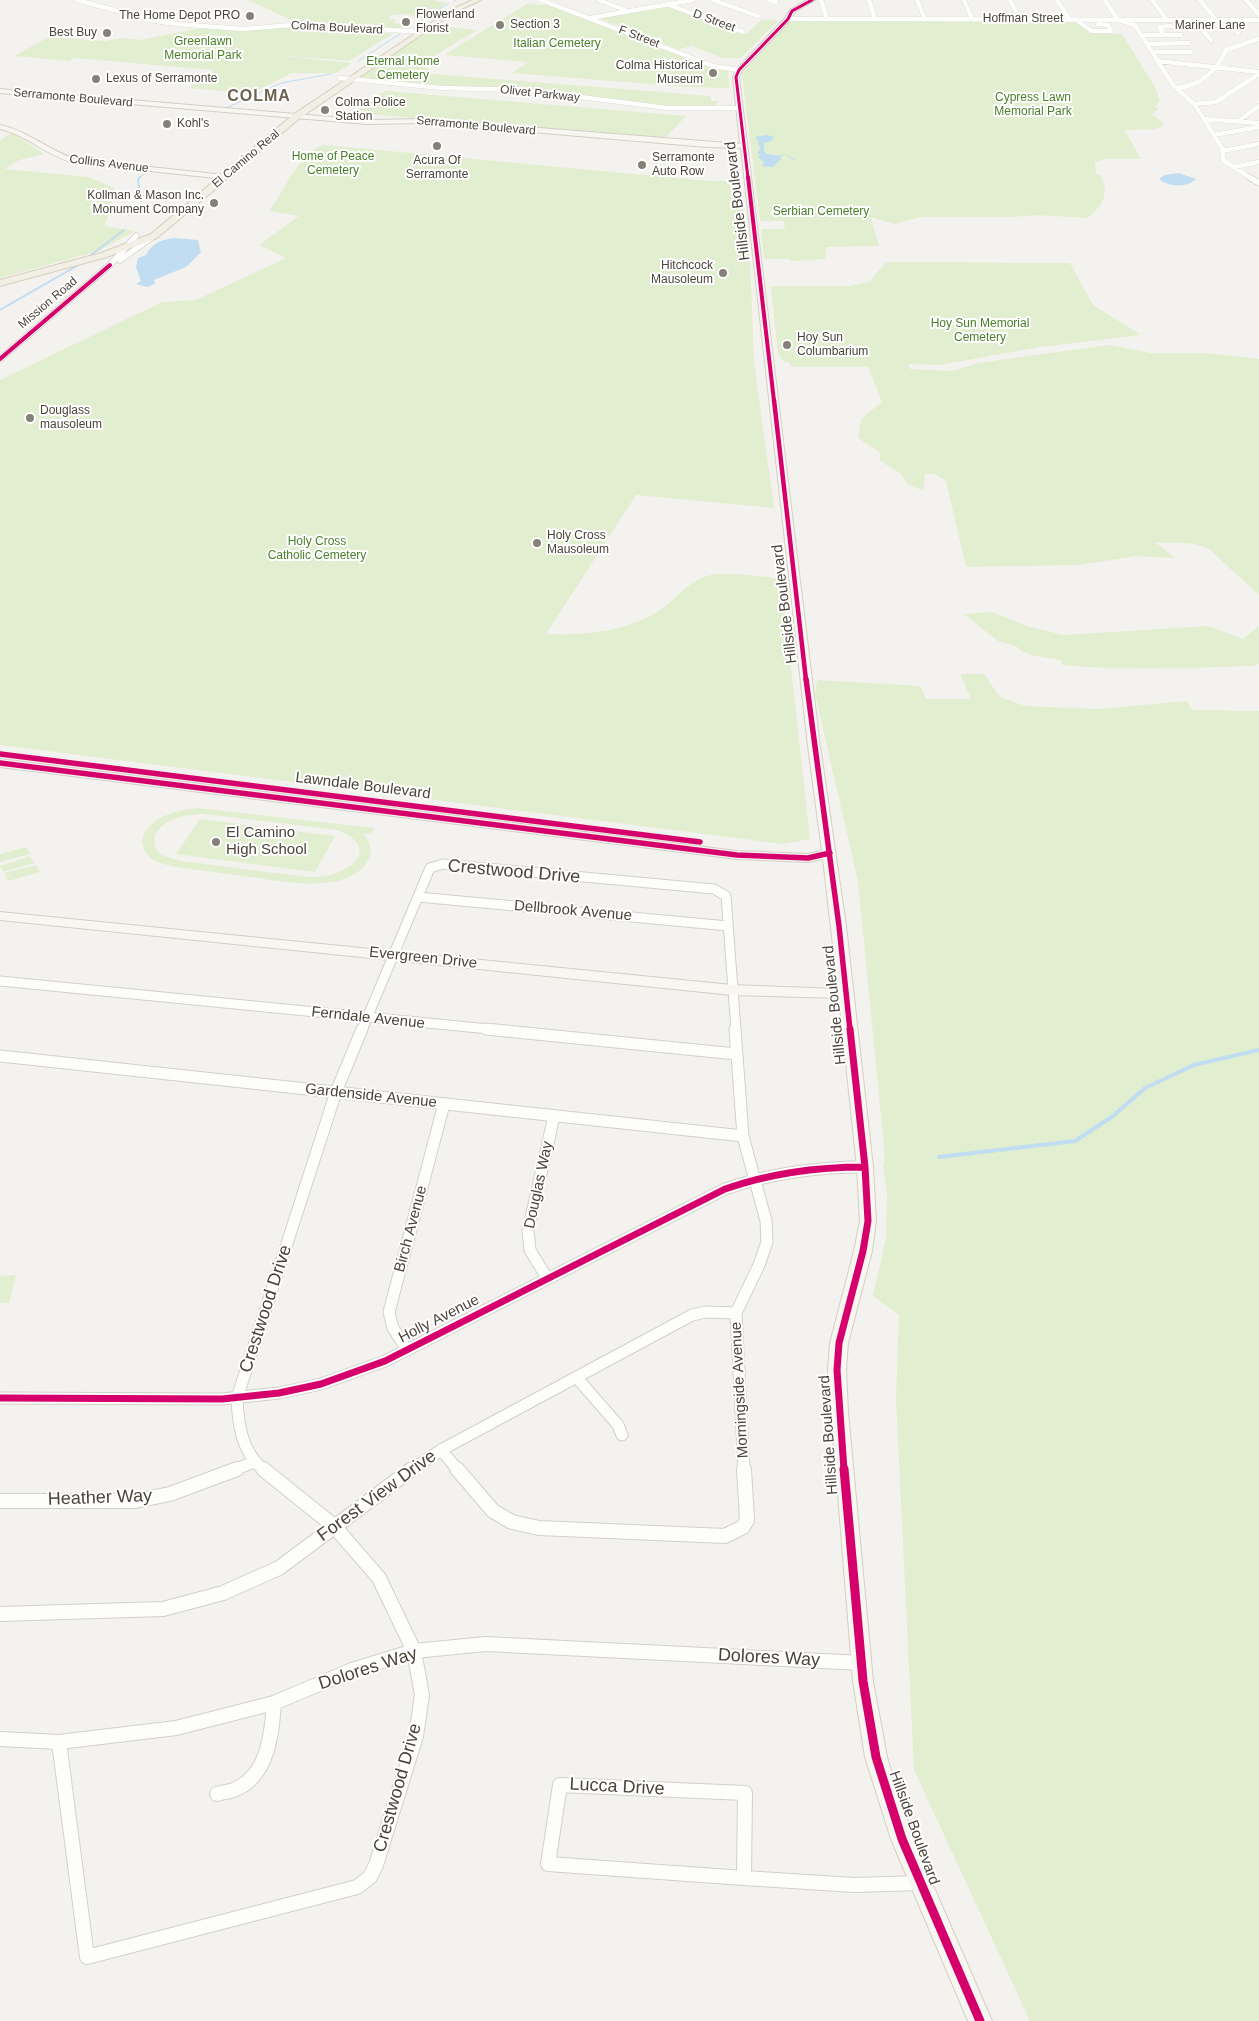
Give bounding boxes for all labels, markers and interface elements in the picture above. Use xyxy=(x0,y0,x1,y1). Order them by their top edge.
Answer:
street label: D Street xyxy=(691,7,737,35)
place label: Flowerland Florist xyxy=(416,8,475,36)
place label: The Home Depot PRO xyxy=(119,9,240,23)
marker: The Home Depot PRO xyxy=(244,10,256,22)
street label: Hoffman Street xyxy=(983,12,1063,26)
marker: Flowerland Florist xyxy=(400,16,412,28)
street label: Colma Boulevard xyxy=(291,18,383,38)
place label: Section 3 xyxy=(510,18,560,32)
marker: Section 3 xyxy=(494,19,506,31)
street label: Mariner Lane xyxy=(1175,19,1245,33)
street label: F Street xyxy=(616,23,662,51)
place label: Best Buy xyxy=(49,26,97,40)
marker: Best Buy xyxy=(101,27,113,39)
park label: Greenlawn Memorial Park xyxy=(164,35,242,63)
park label: Italian Cemetery xyxy=(513,37,601,51)
park label: Eternal Home Cemetery xyxy=(366,55,440,83)
place label: Colma Historical Museum xyxy=(616,59,703,87)
marker: Colma Historical Museum xyxy=(707,67,719,79)
place label: Lexus of Serramonte xyxy=(106,72,217,86)
marker: Lexus of Serramonte xyxy=(90,73,102,85)
street label: Olivet Parkway xyxy=(499,83,581,105)
street label: Serramonte Boulevard xyxy=(13,86,133,110)
district label: COLMA xyxy=(227,87,291,107)
park label: Cypress Lawn Memorial Park xyxy=(994,91,1072,119)
place label: Colma Police Station xyxy=(335,96,406,124)
marker: Colma Police Station xyxy=(319,104,331,116)
street label: Serramonte Boulevard xyxy=(416,114,536,138)
place label: Kohl's xyxy=(177,117,209,131)
marker: Kohl's xyxy=(161,118,173,130)
street label: El Camino Real xyxy=(209,127,283,191)
marker: Acura Of Serramonte xyxy=(431,140,443,152)
street label: Hillside Boulevard xyxy=(722,140,754,262)
park label: Home of Peace Cemetery xyxy=(292,150,374,178)
place label: Serramonte Auto Row xyxy=(652,151,715,179)
street label: Collins Avenue xyxy=(69,152,149,176)
place label: Acura Of Serramonte xyxy=(406,154,468,182)
marker: Serramonte Auto Row xyxy=(636,159,648,171)
place label: Kollman & Mason Inc. Monument Company xyxy=(87,189,204,217)
marker: Kollman & Mason Inc. Monument Company xyxy=(208,197,220,209)
park label: Serbian Cemetery xyxy=(773,205,869,219)
place label: Hitchcock Mausoleum xyxy=(651,259,713,287)
marker: Hitchcock Mausoleum xyxy=(717,267,729,279)
street label: Mission Road xyxy=(16,274,80,332)
park label: Hoy Sun Memorial Cemetery xyxy=(931,317,1029,345)
place label: Hoy Sun Columbarium xyxy=(797,331,868,359)
marker: Hoy Sun Columbarium xyxy=(781,339,793,351)
place label: Douglass mausoleum xyxy=(40,404,102,432)
marker: Douglass mausoleum xyxy=(24,412,36,424)
place label: Holy Cross Mausoleum xyxy=(547,529,609,557)
park label: Holy Cross Catholic Cemetery xyxy=(268,535,366,563)
marker: Holy Cross Mausoleum xyxy=(531,537,543,549)
street label: Hillside Boulevard xyxy=(769,543,801,665)
street label: Lawndale Boulevard xyxy=(294,769,432,803)
place label: El Camino High School xyxy=(226,824,307,859)
marker: El Camino High School xyxy=(210,836,222,848)
street label: Crestwood Drive xyxy=(447,855,581,889)
street label: Dellbrook Avenue xyxy=(513,897,633,925)
street label: Evergreen Drive xyxy=(368,943,478,973)
street label: Hillside Boulevard xyxy=(820,944,850,1066)
street label: Ferndale Avenue xyxy=(310,1003,426,1033)
street label: Gardenside Avenue xyxy=(304,1080,438,1112)
street label: Douglas Way xyxy=(521,1140,557,1230)
street label: Birch Avenue xyxy=(391,1184,431,1274)
street label: Crestwood Drive xyxy=(235,1242,297,1376)
street label: Holly Avenue xyxy=(396,1291,482,1347)
street label: Morningside Avenue xyxy=(727,1321,753,1459)
street label: Hillside Boulevard xyxy=(816,1374,842,1496)
street label: Forest View Drive xyxy=(313,1446,441,1546)
street label: Heather Way xyxy=(47,1485,153,1511)
street label: Dolores Way xyxy=(316,1643,420,1695)
street label: Dolores Way xyxy=(717,1645,821,1671)
street label: Crestwood Drive xyxy=(369,1721,427,1855)
street label: Hillside Boulevard xyxy=(885,1769,943,1887)
street label: Lucca Drive xyxy=(569,1774,665,1800)

